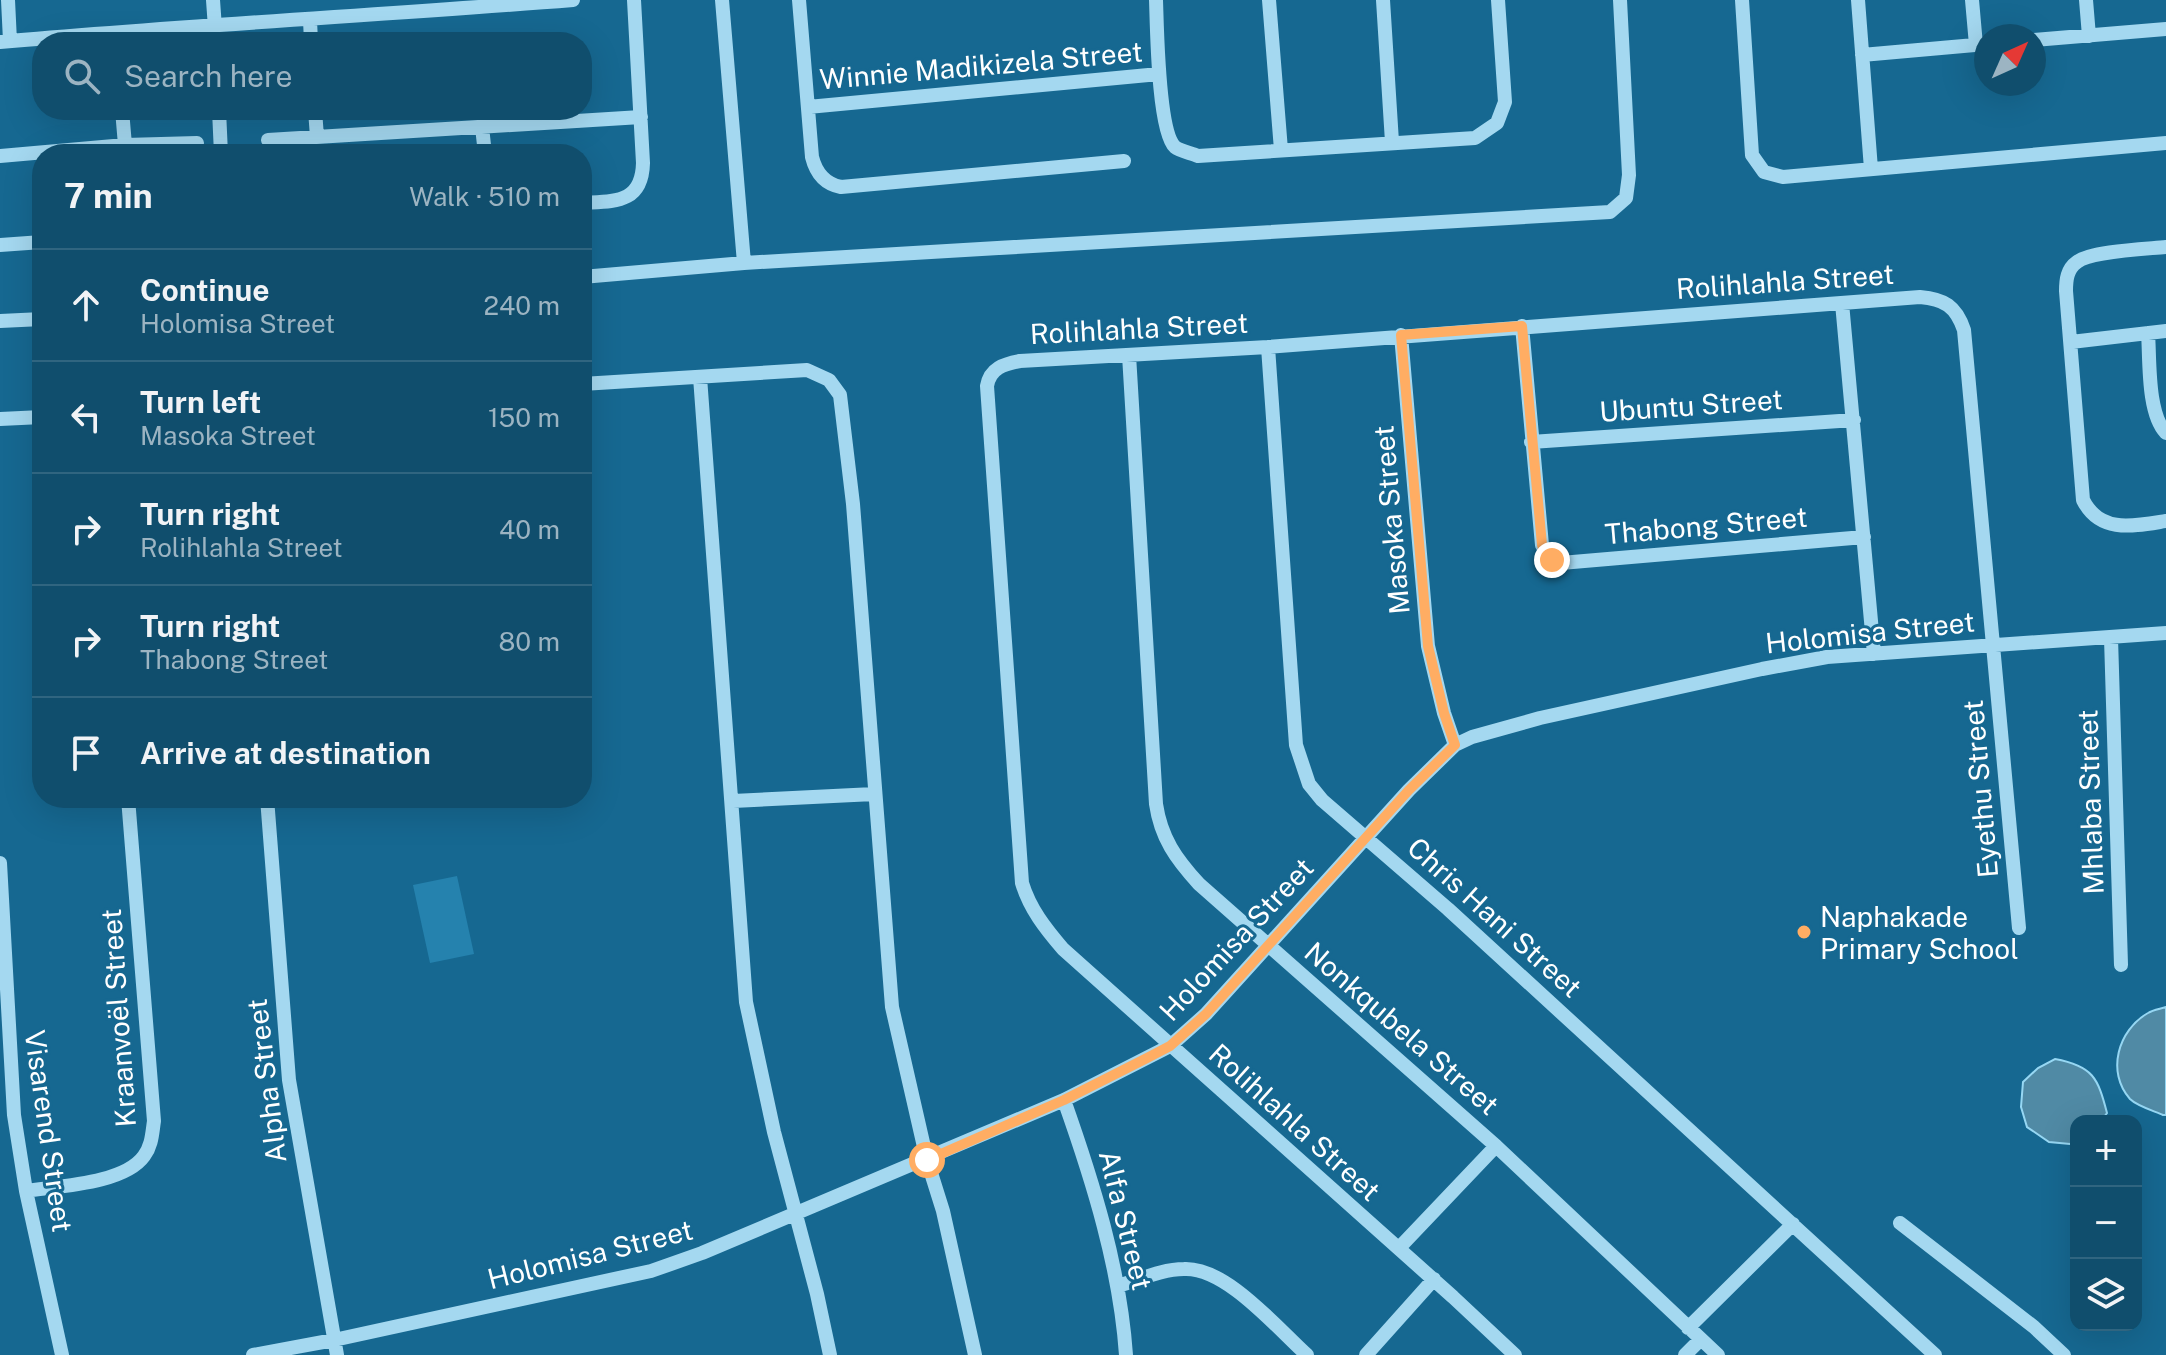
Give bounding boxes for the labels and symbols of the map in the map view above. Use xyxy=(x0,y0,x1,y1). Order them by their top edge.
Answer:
north arrow xyxy=(1974,24,2046,96)
street label: Winnie Madikizela Street xyxy=(818,34,1144,96)
street label: Rolihlahla Street xyxy=(1675,257,1895,305)
street label: Rolihlahla Street xyxy=(1029,306,1249,350)
street label: Ubuntu Street xyxy=(1598,382,1784,428)
street label: Masoka Street xyxy=(1366,424,1416,616)
street label: Thabong Street xyxy=(1603,500,1809,550)
route end xyxy=(1534,542,1570,578)
street label: Holomisa Street xyxy=(1764,605,1976,659)
street label: Eyethu Street xyxy=(1956,699,2004,879)
street label: Mhlaba Street xyxy=(2070,709,2110,895)
street label: Chris Hani Street xyxy=(1401,830,1589,1004)
street label: Holomisa Street xyxy=(1152,851,1320,1027)
place label: Naphakade Primary School xyxy=(1820,900,2019,965)
street label: Kraanvoël Street xyxy=(94,908,142,1128)
marker: Naphakade Primary School xyxy=(1795,923,1813,941)
street label: Nonkqubela Street xyxy=(1298,935,1506,1121)
street label: Alpha Street xyxy=(240,997,292,1165)
street label: Visarend Street xyxy=(18,1028,80,1234)
street label: Rolihlahla Street xyxy=(1203,1037,1387,1207)
route start xyxy=(909,1142,945,1178)
street label: Alfa Street xyxy=(1093,1147,1159,1293)
street label: Holomisa Street xyxy=(484,1213,696,1295)

